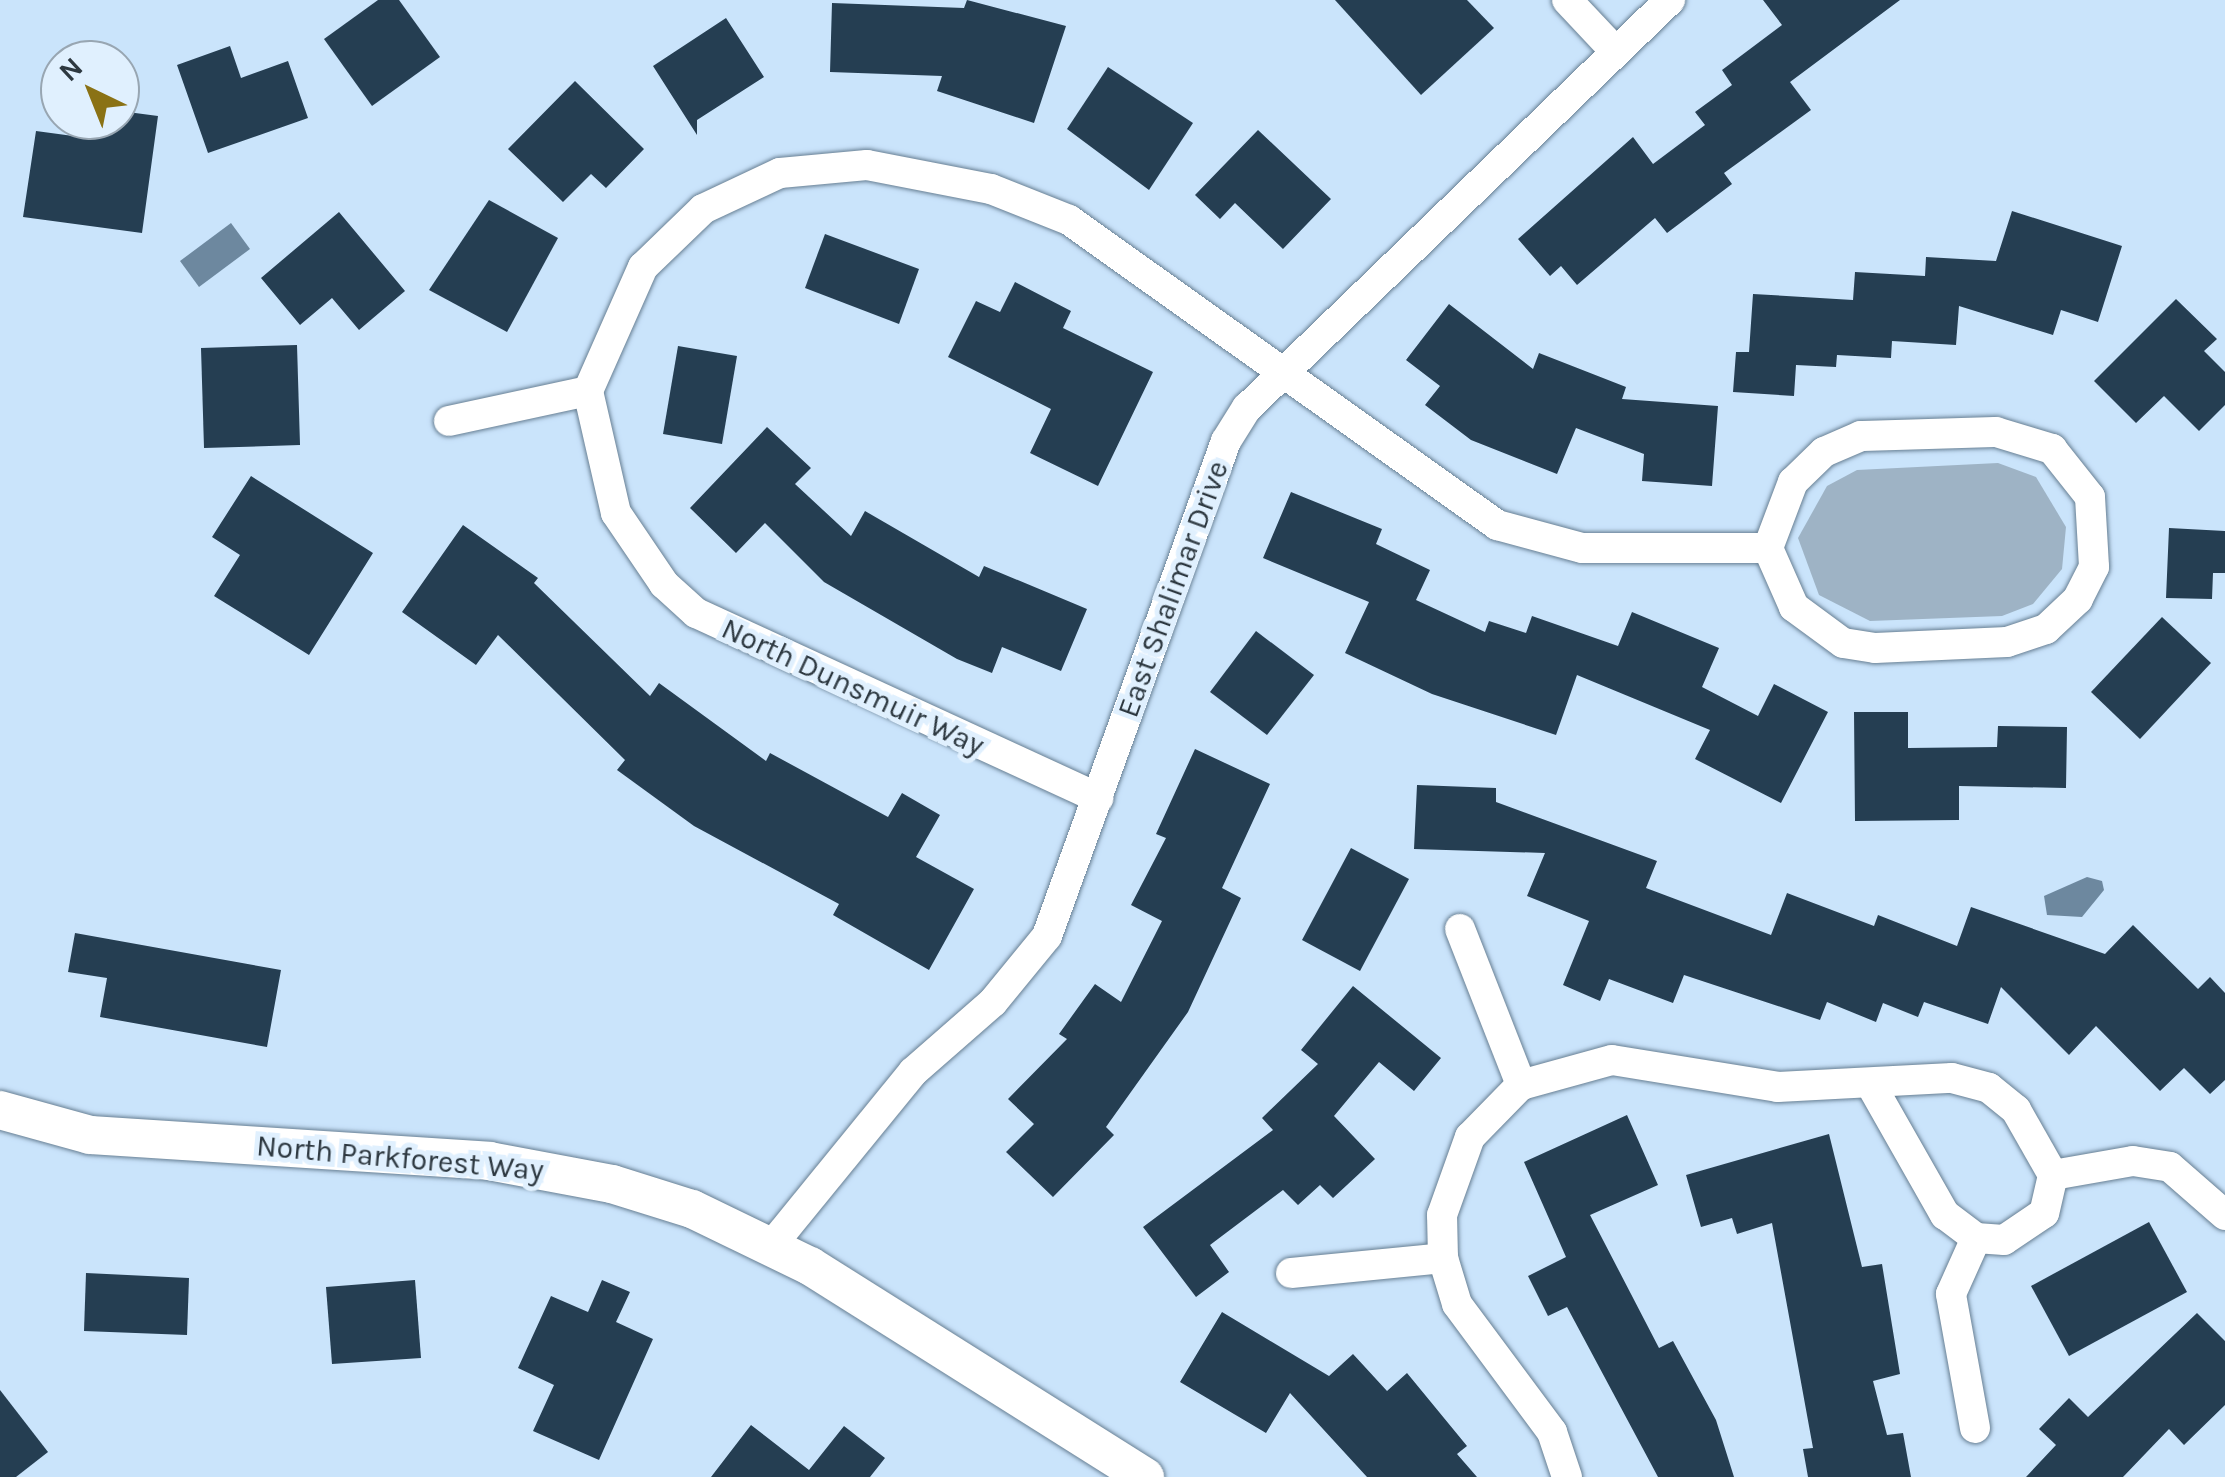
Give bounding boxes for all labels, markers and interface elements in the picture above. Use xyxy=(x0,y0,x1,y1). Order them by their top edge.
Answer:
north arrow xyxy=(40,40,140,140)
text: N xyxy=(52,50,89,88)
street label: East Shalimar Drive xyxy=(1110,456,1236,722)
street label: North Dunsmuir Way xyxy=(716,610,990,764)
street label: North Parkforest Way xyxy=(255,1128,545,1188)

